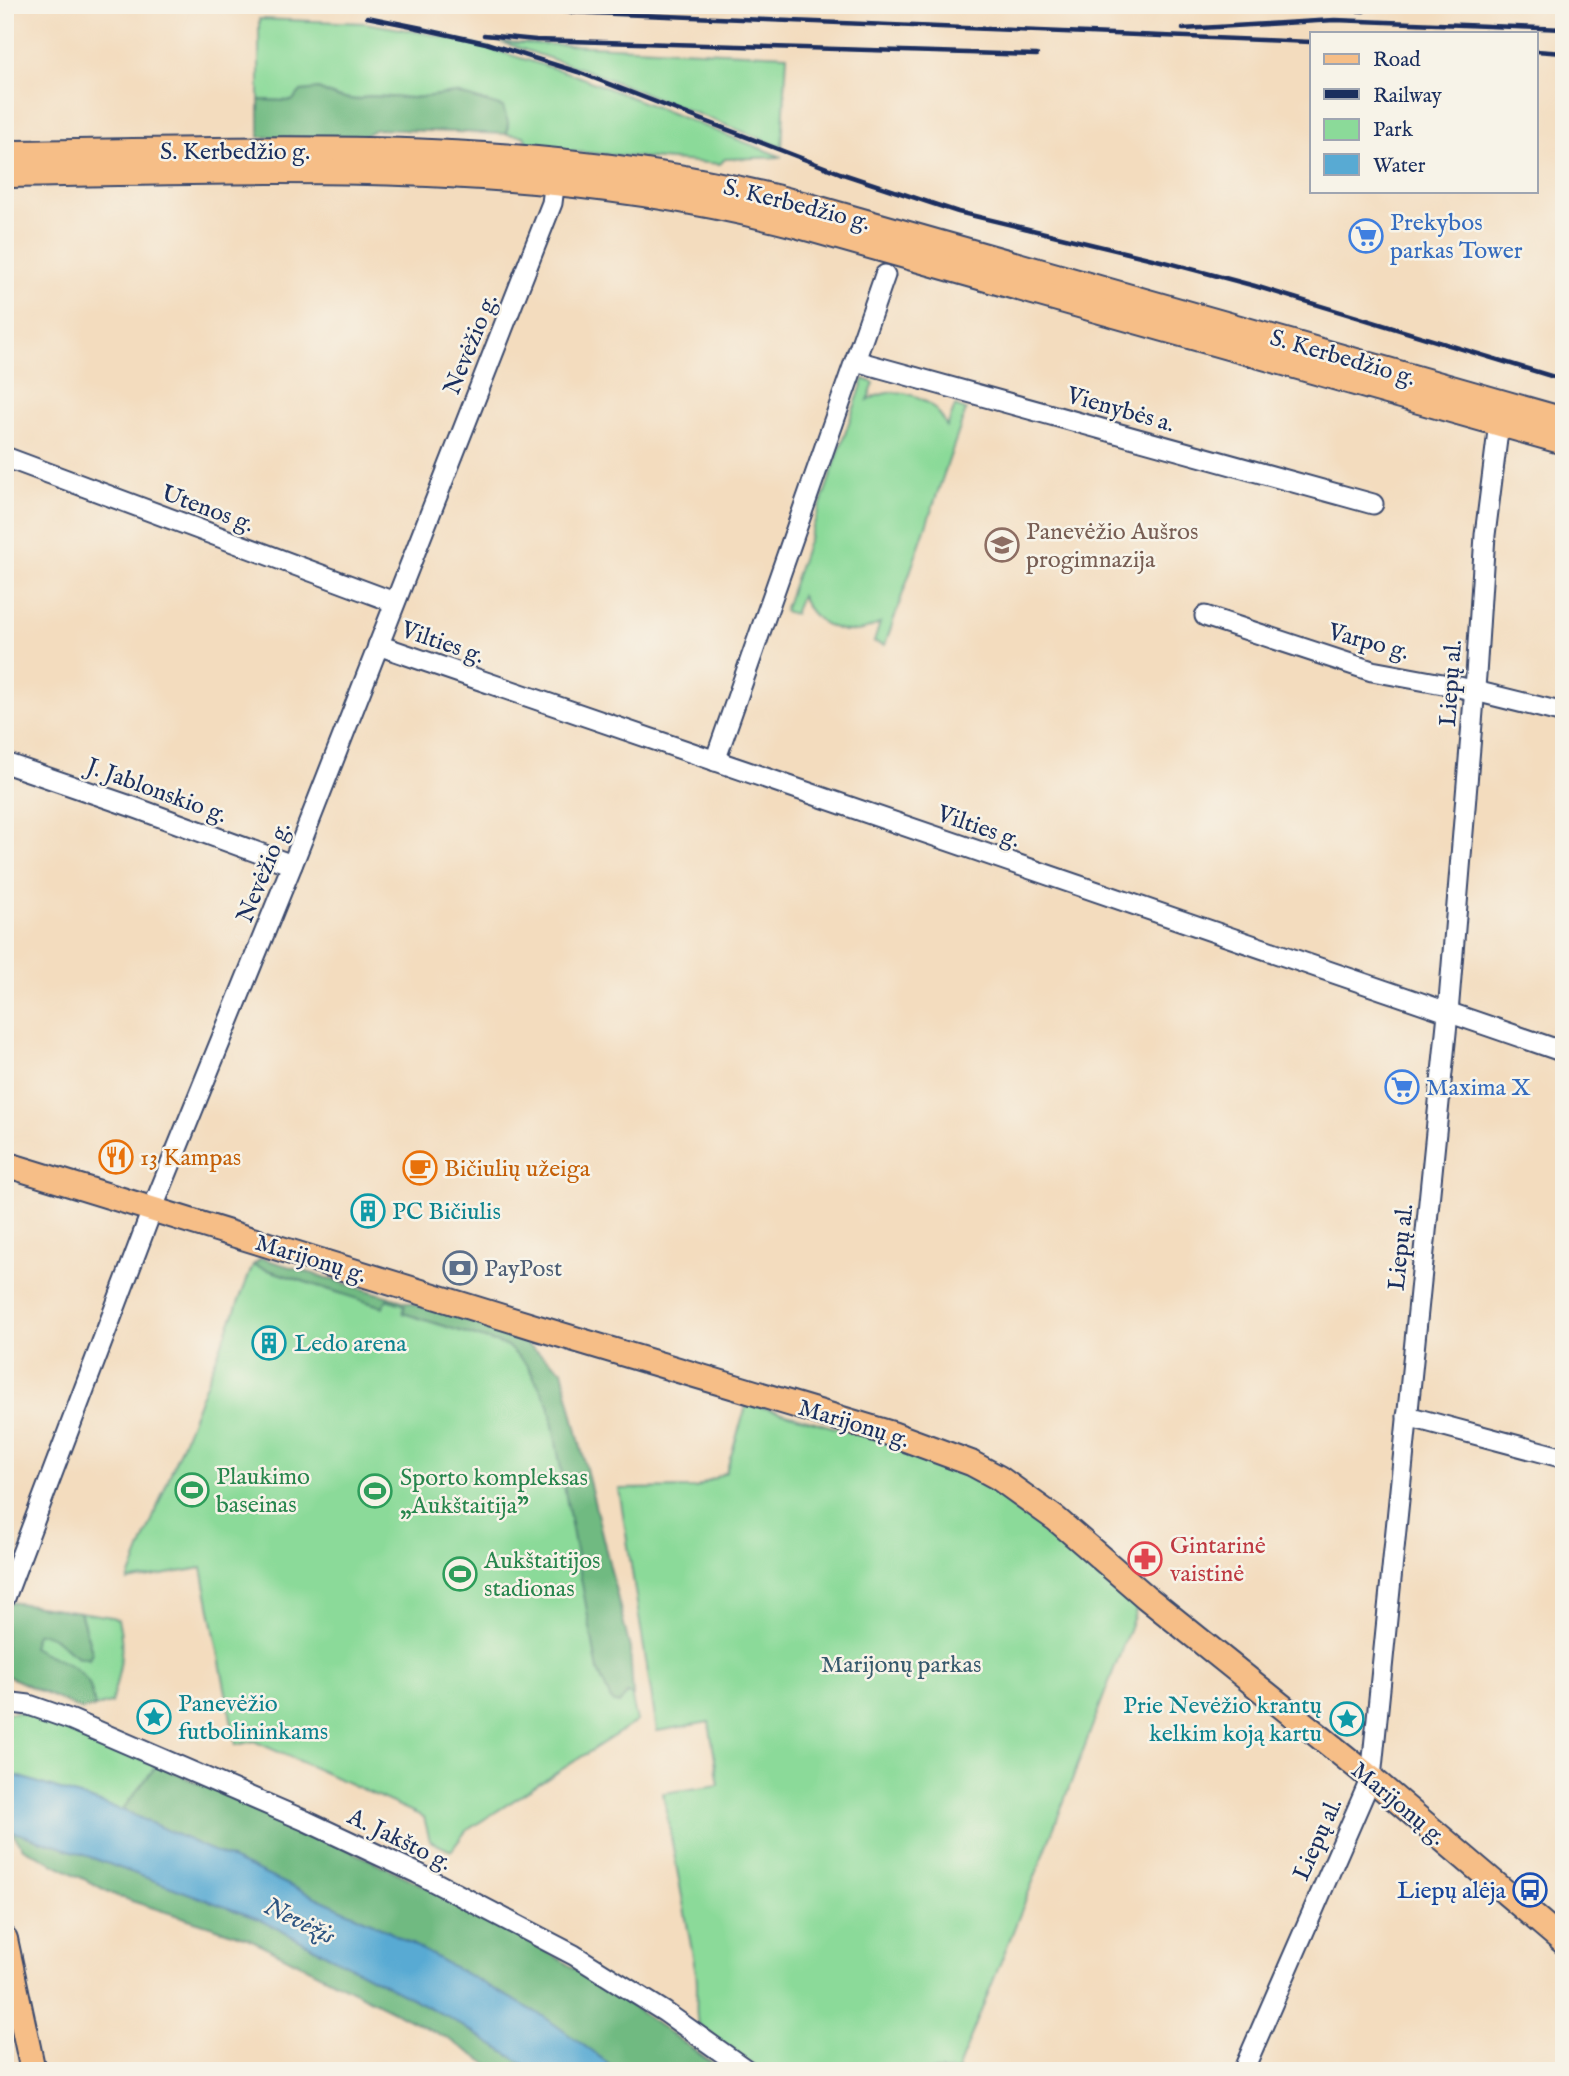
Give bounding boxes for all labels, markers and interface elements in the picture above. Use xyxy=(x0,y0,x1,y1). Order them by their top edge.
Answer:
legend xyxy=(1310,32,1538,192)
text: Road xyxy=(1373,47,1421,74)
text: Railway xyxy=(1373,83,1443,110)
text: Park xyxy=(1373,117,1414,144)
street label: S. Kerbedžio g. xyxy=(160,137,310,168)
text: Water xyxy=(1373,153,1426,180)
street label: S. Kerbedžio g. xyxy=(720,172,873,239)
place label: Prekybos parkas Tower xyxy=(1390,208,1523,267)
supermarket icon: Prekybos parkas Tower xyxy=(1347,217,1385,255)
street label: Nevėžio g. xyxy=(437,289,506,400)
street label: S. Kerbedžio g. xyxy=(1266,323,1419,394)
street label: Vienybės a. xyxy=(1062,380,1178,441)
street label: Utenos g. xyxy=(157,478,258,540)
place label: Panevėžio Aušros progimnazija xyxy=(1026,517,1198,576)
school or university icon: Panevėžio Aušros progimnazija xyxy=(983,526,1021,564)
street label: Vilties g. xyxy=(396,614,488,672)
street label: Varpo g. xyxy=(1324,617,1412,668)
street label: Liepų al. xyxy=(1433,639,1470,728)
street label: J. Jablonskio g. xyxy=(79,751,231,831)
street label: Vilties g. xyxy=(932,798,1024,856)
street label: Nevėžio g. xyxy=(230,817,299,928)
supermarket icon: Maxima X xyxy=(1383,1068,1421,1106)
place label: Maxima X xyxy=(1426,1073,1531,1104)
restaurant icon: 13 Kampas xyxy=(97,1138,135,1176)
place label: 13 Kampas xyxy=(140,1143,241,1174)
cafe icon: Bičiulių užeiga xyxy=(401,1149,439,1187)
place label: Bičiulių užeiga xyxy=(444,1154,591,1185)
building icon: PC Bičiulis xyxy=(349,1192,387,1230)
place label: PC Bičiulis xyxy=(392,1197,501,1228)
street label: Liepų al. xyxy=(1382,1202,1421,1292)
street label: Marijonų g. xyxy=(251,1228,370,1291)
bank icon: PayPost xyxy=(441,1249,479,1287)
place label: PayPost xyxy=(484,1254,562,1285)
building icon: Ledo arena xyxy=(250,1324,288,1362)
place label: Ledo arena xyxy=(294,1329,407,1360)
street label: Marijonų g. xyxy=(794,1393,913,1456)
place label: Plaukimo baseinas xyxy=(216,1462,310,1521)
place label: Sporto kompleksas „Aukštaitija” xyxy=(400,1463,588,1522)
sports icon: Plaukimo baseinas xyxy=(173,1471,211,1509)
sports icon: Sporto kompleksas „Aukštaitija” xyxy=(356,1472,394,1510)
place label: Gintarinė vaistinė xyxy=(1170,1531,1266,1590)
pharmacy icon: Gintarinė vaistinė xyxy=(1126,1540,1164,1578)
place label: Aukštaitijos stadionas xyxy=(483,1546,601,1605)
sports icon: Aukštaitijos stadionas xyxy=(441,1555,479,1593)
park label: Marijonų parkas xyxy=(821,1650,981,1681)
place label: Panevėžio futbolininkams xyxy=(178,1689,328,1748)
place label: Prie Nevėžio krantų kelkim koją kartu xyxy=(1123,1691,1322,1750)
place icon: Panevėžio futbolininkams xyxy=(135,1698,173,1736)
place icon: Prie Nevėžio krantų kelkim koją kartu xyxy=(1328,1700,1366,1738)
street label: Marijonų g. xyxy=(1344,1755,1452,1853)
street label: Liepų al. xyxy=(1287,1794,1350,1886)
street label: A. Jakšto g. xyxy=(341,1801,457,1879)
bus stop icon: Liepų alėja xyxy=(1511,1871,1549,1909)
place label: Liepų alėja xyxy=(1397,1876,1507,1907)
water label: Nevėžis xyxy=(258,1890,341,1953)

